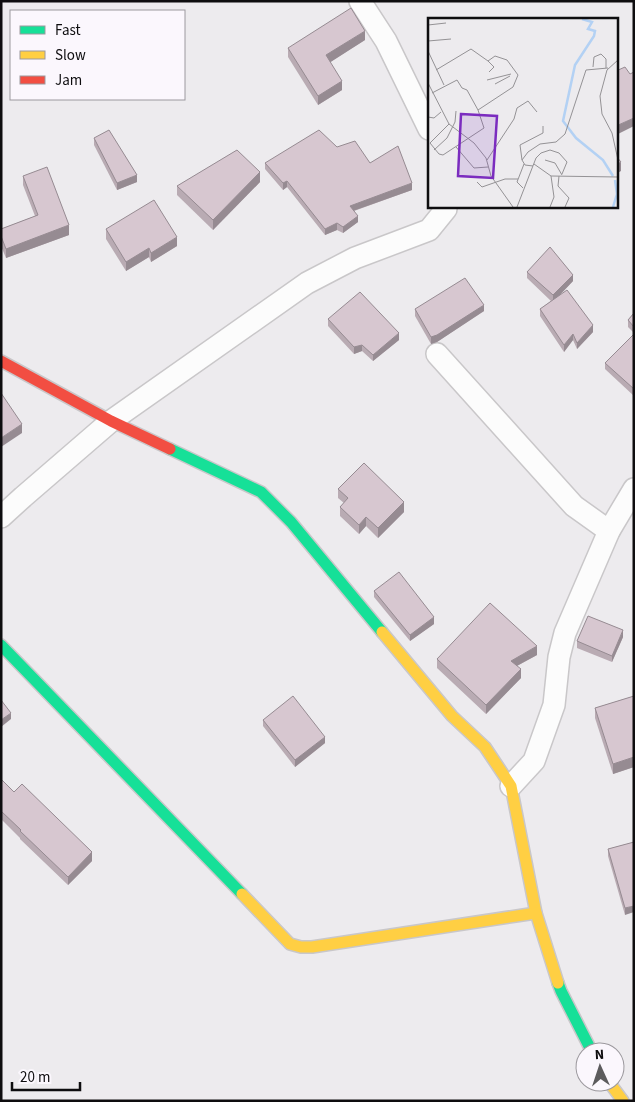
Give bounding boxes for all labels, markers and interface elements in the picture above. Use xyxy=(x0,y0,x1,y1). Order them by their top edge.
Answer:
legend xyxy=(10,10,185,100)
inset map xyxy=(428,18,618,208)
text: Fast xyxy=(55,20,81,41)
text: Slow xyxy=(55,45,86,66)
text: Jam xyxy=(55,70,82,91)
north arrow xyxy=(575,1042,625,1092)
text: N xyxy=(594,1045,605,1065)
scale bar xyxy=(12,1060,80,1092)
text: 20 m xyxy=(20,1067,50,1088)

